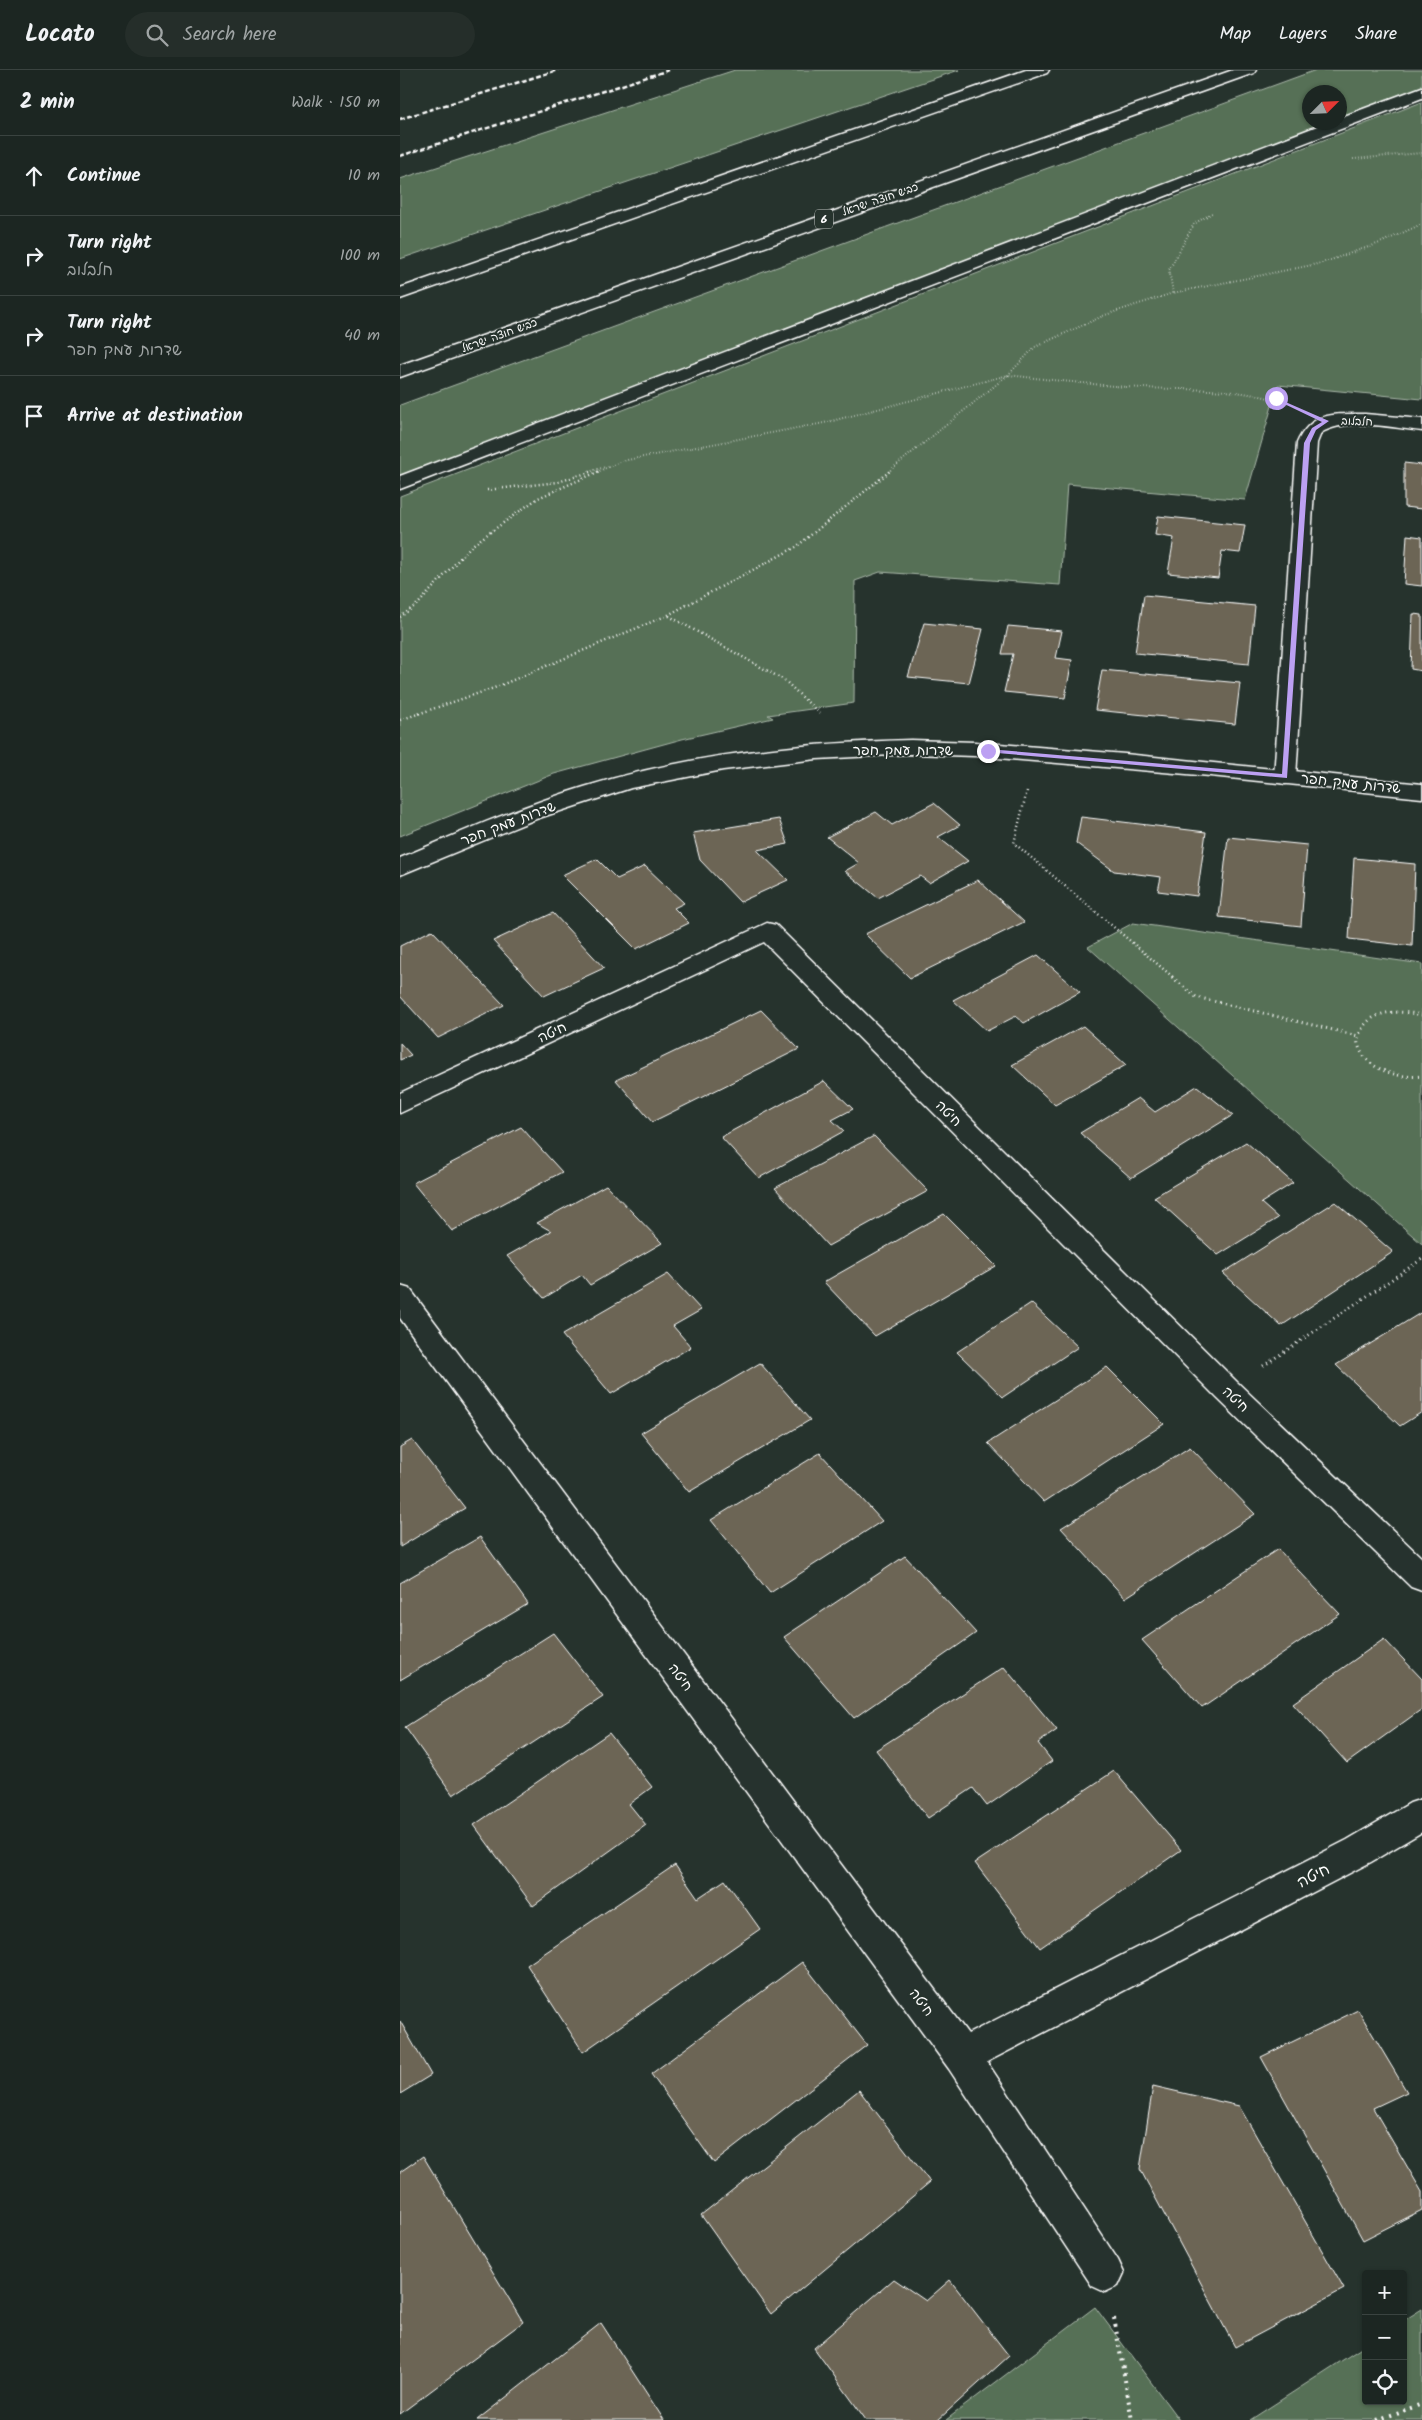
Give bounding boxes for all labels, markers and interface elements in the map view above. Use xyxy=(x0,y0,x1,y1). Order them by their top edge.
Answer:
search box xyxy=(125,12,475,57)
text: Locato xyxy=(25,15,95,54)
text: Search here xyxy=(183,20,276,50)
text: Map xyxy=(1220,20,1251,49)
text: Layers xyxy=(1279,20,1327,49)
text: Share xyxy=(1355,20,1397,49)
icon: search xyxy=(143,21,171,49)
north arrow xyxy=(1302,85,1347,130)
text: 2 min xyxy=(20,86,75,119)
text: Walk · 150 m xyxy=(291,90,380,115)
text: Continue xyxy=(67,161,140,191)
icon: ahead xyxy=(20,162,48,190)
text: 10 m xyxy=(348,163,380,188)
street label: כביש חוצה ישראל xyxy=(840,178,921,221)
road number: 6 xyxy=(815,210,833,228)
text: Turn right xyxy=(67,228,152,258)
icon: right xyxy=(20,242,48,270)
text: 100 m xyxy=(340,243,380,268)
text: חלבלוב xyxy=(67,258,113,283)
text: Turn right xyxy=(67,308,152,338)
street label: כביש חוצה ישראל xyxy=(459,314,540,358)
icon: right xyxy=(20,322,48,350)
text: 40 m xyxy=(344,323,380,348)
text: שדרות עמק חפר xyxy=(67,338,182,363)
route start xyxy=(1265,387,1288,410)
text: Arrive at destination xyxy=(67,401,243,431)
icon: arrive xyxy=(20,402,48,430)
street label: חלבלוב xyxy=(1341,412,1373,432)
street label: שדרות עמק חפר xyxy=(853,740,954,762)
route end xyxy=(977,740,1000,763)
street label: שדרות עמק חפר xyxy=(1300,768,1402,800)
street label: שדרות עמק חפר xyxy=(458,796,560,852)
street label: חיטה xyxy=(534,1017,571,1049)
street label: חיטה xyxy=(930,1095,967,1132)
street label: חיטה xyxy=(1217,1381,1254,1418)
street label: חיטה xyxy=(662,1659,698,1696)
street label: חיטה xyxy=(1293,1857,1335,1895)
street label: חיטה xyxy=(903,1984,939,2021)
map controls xyxy=(1362,2270,1407,2405)
button: + xyxy=(1362,2270,1407,2315)
button: − xyxy=(1362,2315,1407,2360)
button: locate xyxy=(1362,2360,1407,2405)

